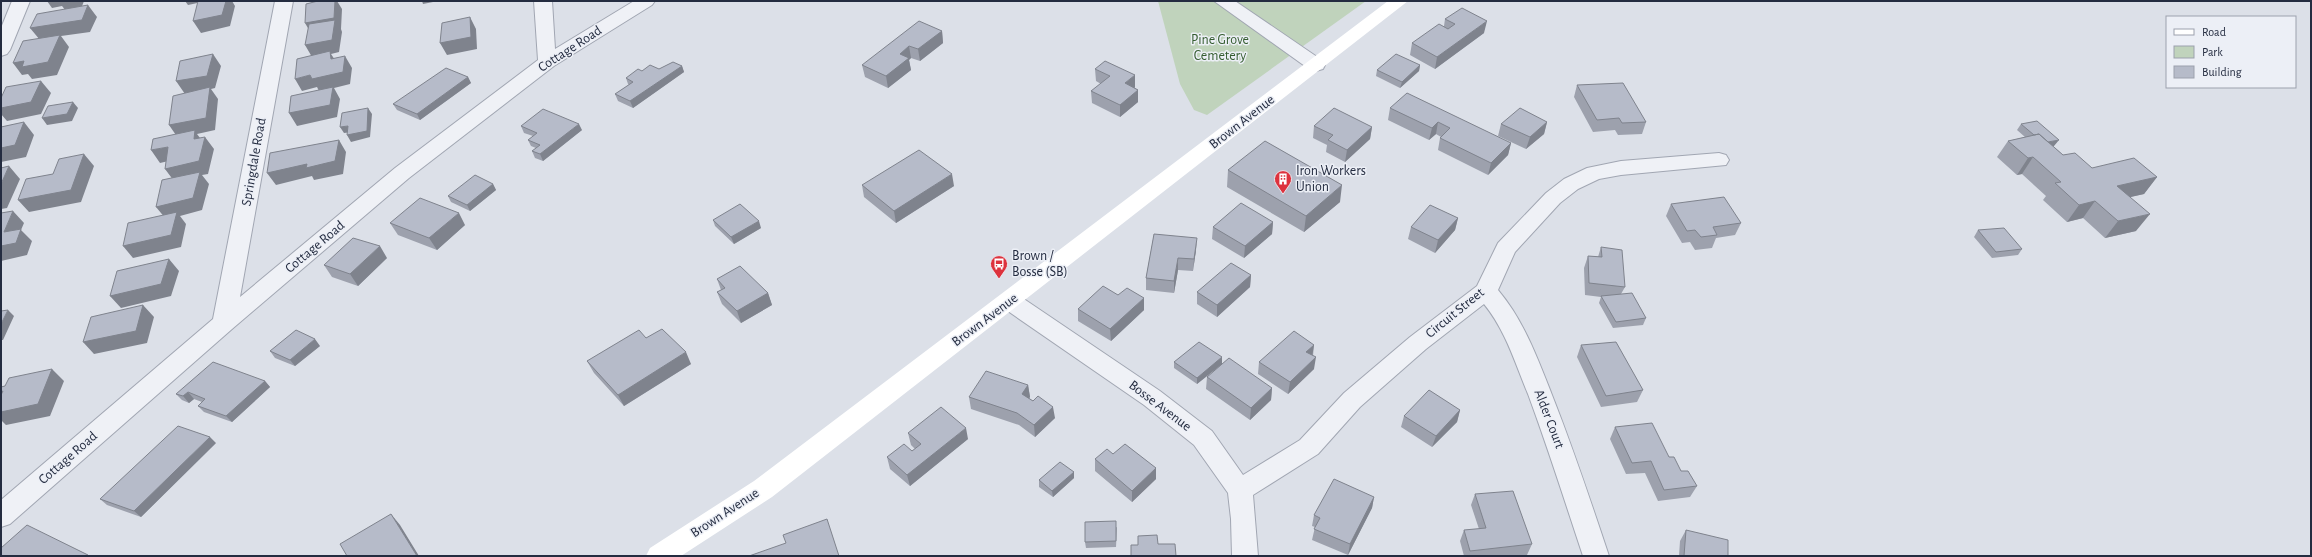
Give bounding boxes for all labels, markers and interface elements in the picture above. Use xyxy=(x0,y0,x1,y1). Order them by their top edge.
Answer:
legend xyxy=(2166,16,2296,88)
street label: Cottage Road xyxy=(536,23,604,75)
text: Road xyxy=(2202,26,2226,38)
park label: Pine Grove Cemetery xyxy=(1191,33,1249,63)
text: Park xyxy=(2202,46,2223,58)
text: Building xyxy=(2202,66,2242,78)
street label: Brown Avenue xyxy=(1207,92,1277,152)
street label: Springdale Road xyxy=(239,117,269,207)
place label: Iron Workers Union xyxy=(1296,164,1366,194)
building icon: Iron Workers Union xyxy=(1273,169,1293,194)
street label: Cottage Road xyxy=(283,218,347,276)
place label: Brown / Bosse (SB) xyxy=(1012,249,1068,279)
bus stop icon: Brown / Bosse (SB) xyxy=(989,254,1009,279)
street label: Circuit Street xyxy=(1423,285,1487,341)
street label: Brown Avenue xyxy=(950,291,1020,349)
street label: Bosse Avenue xyxy=(1126,378,1194,434)
street label: Alder Court xyxy=(1531,388,1567,451)
street label: Cottage Road xyxy=(36,429,100,487)
street label: Brown Avenue xyxy=(688,486,762,540)

